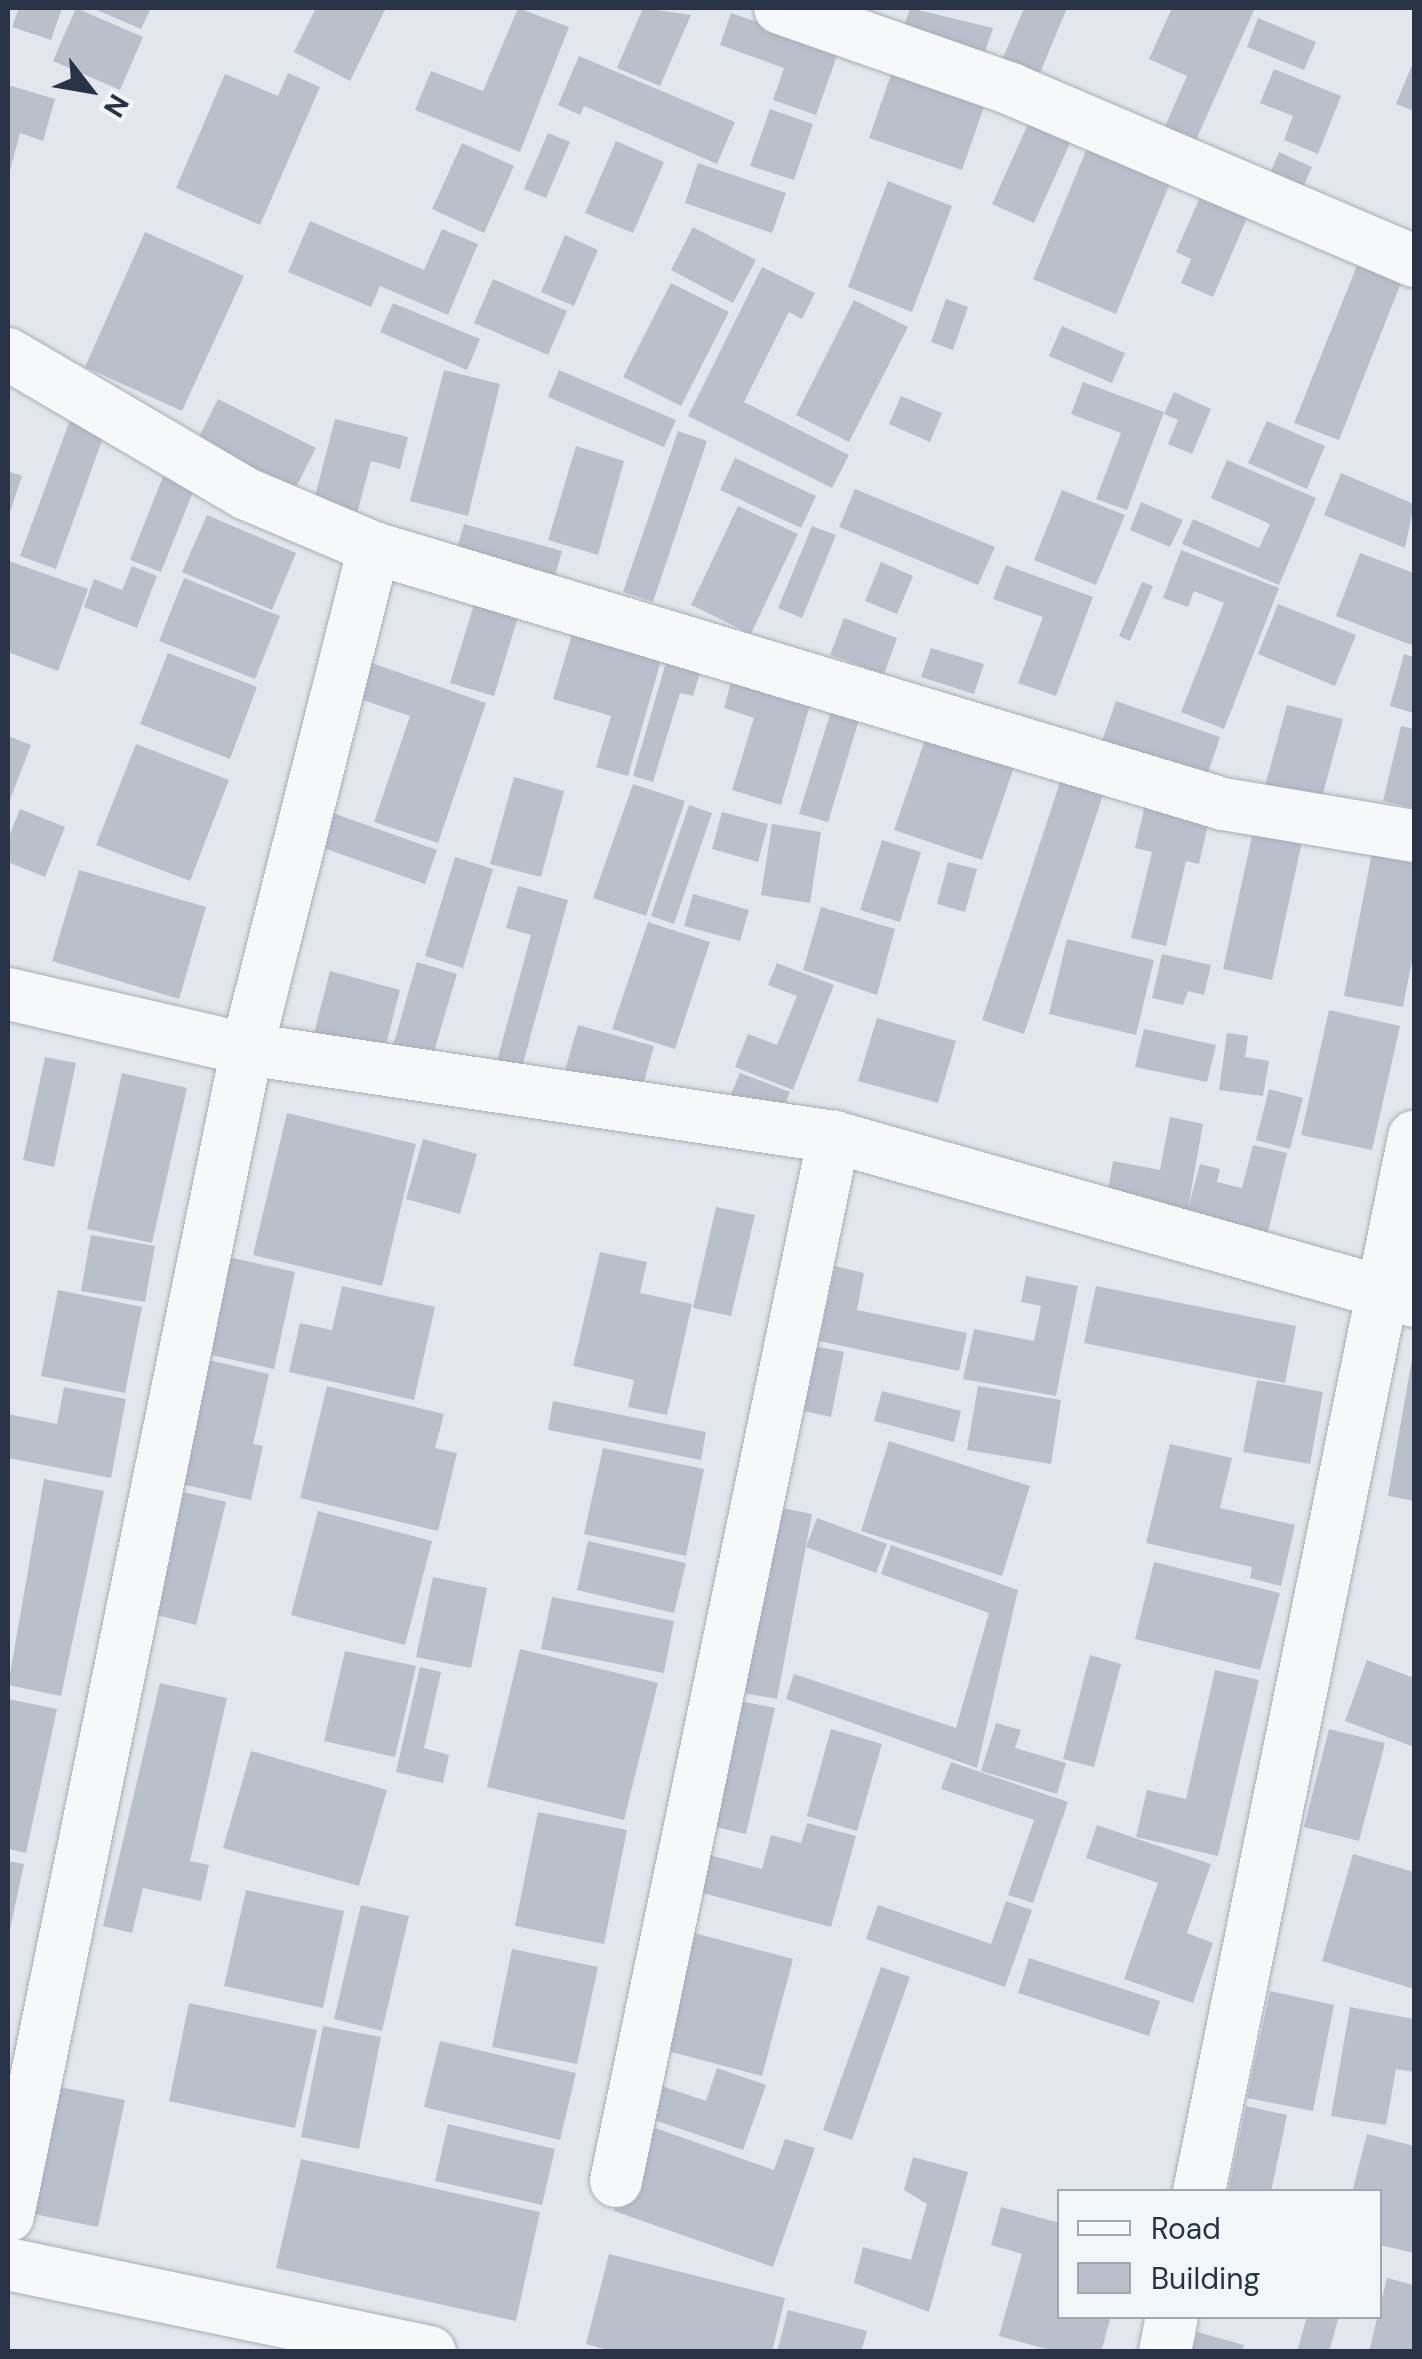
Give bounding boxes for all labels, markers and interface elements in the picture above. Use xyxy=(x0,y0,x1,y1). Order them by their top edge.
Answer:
north arrow xyxy=(40,40,140,140)
text: N xyxy=(95,87,137,124)
legend xyxy=(1057,2189,1382,2319)
text: Road xyxy=(1151,2209,1221,2248)
text: Building xyxy=(1151,2259,1260,2298)

